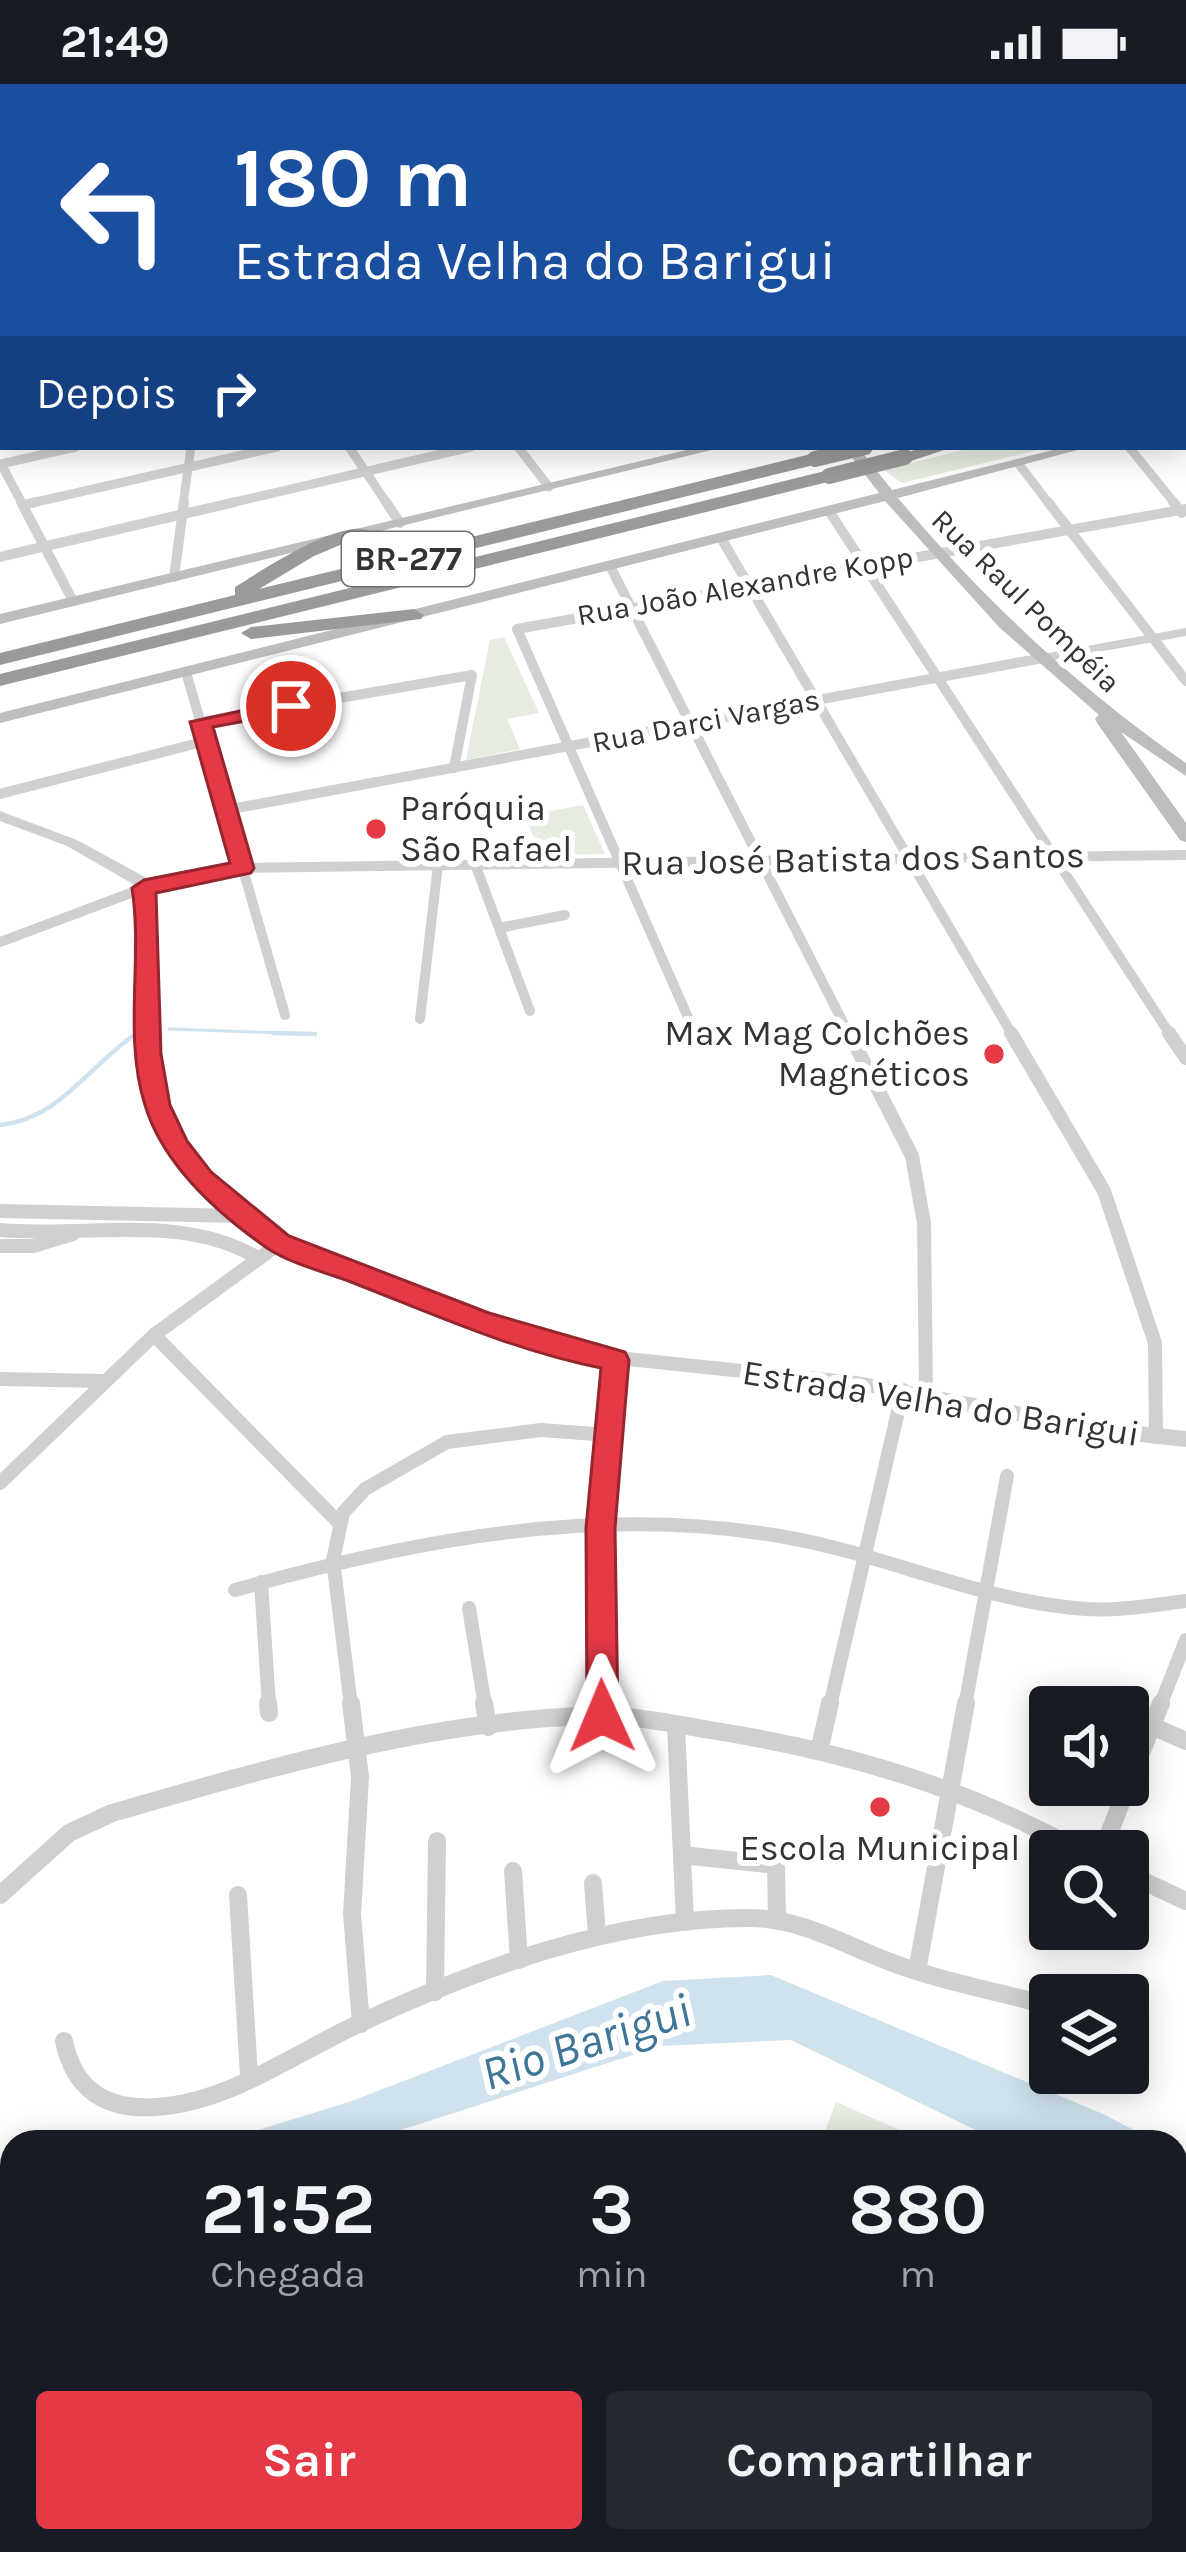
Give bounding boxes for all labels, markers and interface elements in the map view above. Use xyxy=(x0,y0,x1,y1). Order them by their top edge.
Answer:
text: 21:49 xyxy=(60,16,170,68)
text: 180 m xyxy=(234,129,472,227)
icon: left xyxy=(36,132,192,288)
text: Estrada Velha do Barigui xyxy=(234,229,836,293)
icon: right xyxy=(201,360,267,426)
text: Depois xyxy=(36,367,177,419)
street label: Rua Raul Pompéia xyxy=(924,502,1128,700)
road number: BR-277 xyxy=(342,532,474,586)
street label: Rua João Alexandre Kopp xyxy=(574,539,916,633)
pin xyxy=(240,655,342,757)
icon: arrive xyxy=(258,673,324,739)
street label: Rua Darci Vargas xyxy=(589,681,823,761)
place label: Paróquia São Rafael xyxy=(400,787,572,870)
marker: Paróquia São Rafael xyxy=(363,816,389,842)
street label: Rua José Batista dos Santos xyxy=(621,834,1085,884)
place label: Max Mag Colchões Magnéticos xyxy=(664,1012,970,1095)
marker: Max Mag Colchões Magnéticos xyxy=(981,1041,1007,1067)
street label: Estrada Velha do Barigui xyxy=(740,1351,1142,1455)
position arrow xyxy=(539,1653,665,1779)
map controls xyxy=(1029,1686,1149,2094)
button: sound xyxy=(1029,1686,1149,1806)
marker: Escola Municipal xyxy=(867,1794,893,1820)
place label: Escola Municipal xyxy=(740,1827,1020,1869)
button: search xyxy=(1029,1830,1149,1950)
button: layers xyxy=(1029,1974,1149,2094)
water label: Rio Barigui xyxy=(474,1982,698,2103)
text: 21:52 xyxy=(201,2167,375,2251)
text: 3 xyxy=(589,2167,634,2251)
text: 880 xyxy=(848,2167,987,2251)
text: Chegada xyxy=(210,2251,366,2297)
text: min xyxy=(576,2251,648,2297)
text: m xyxy=(900,2251,936,2297)
button: Sair xyxy=(36,2391,582,2529)
button: Compartilhar xyxy=(606,2391,1152,2529)

